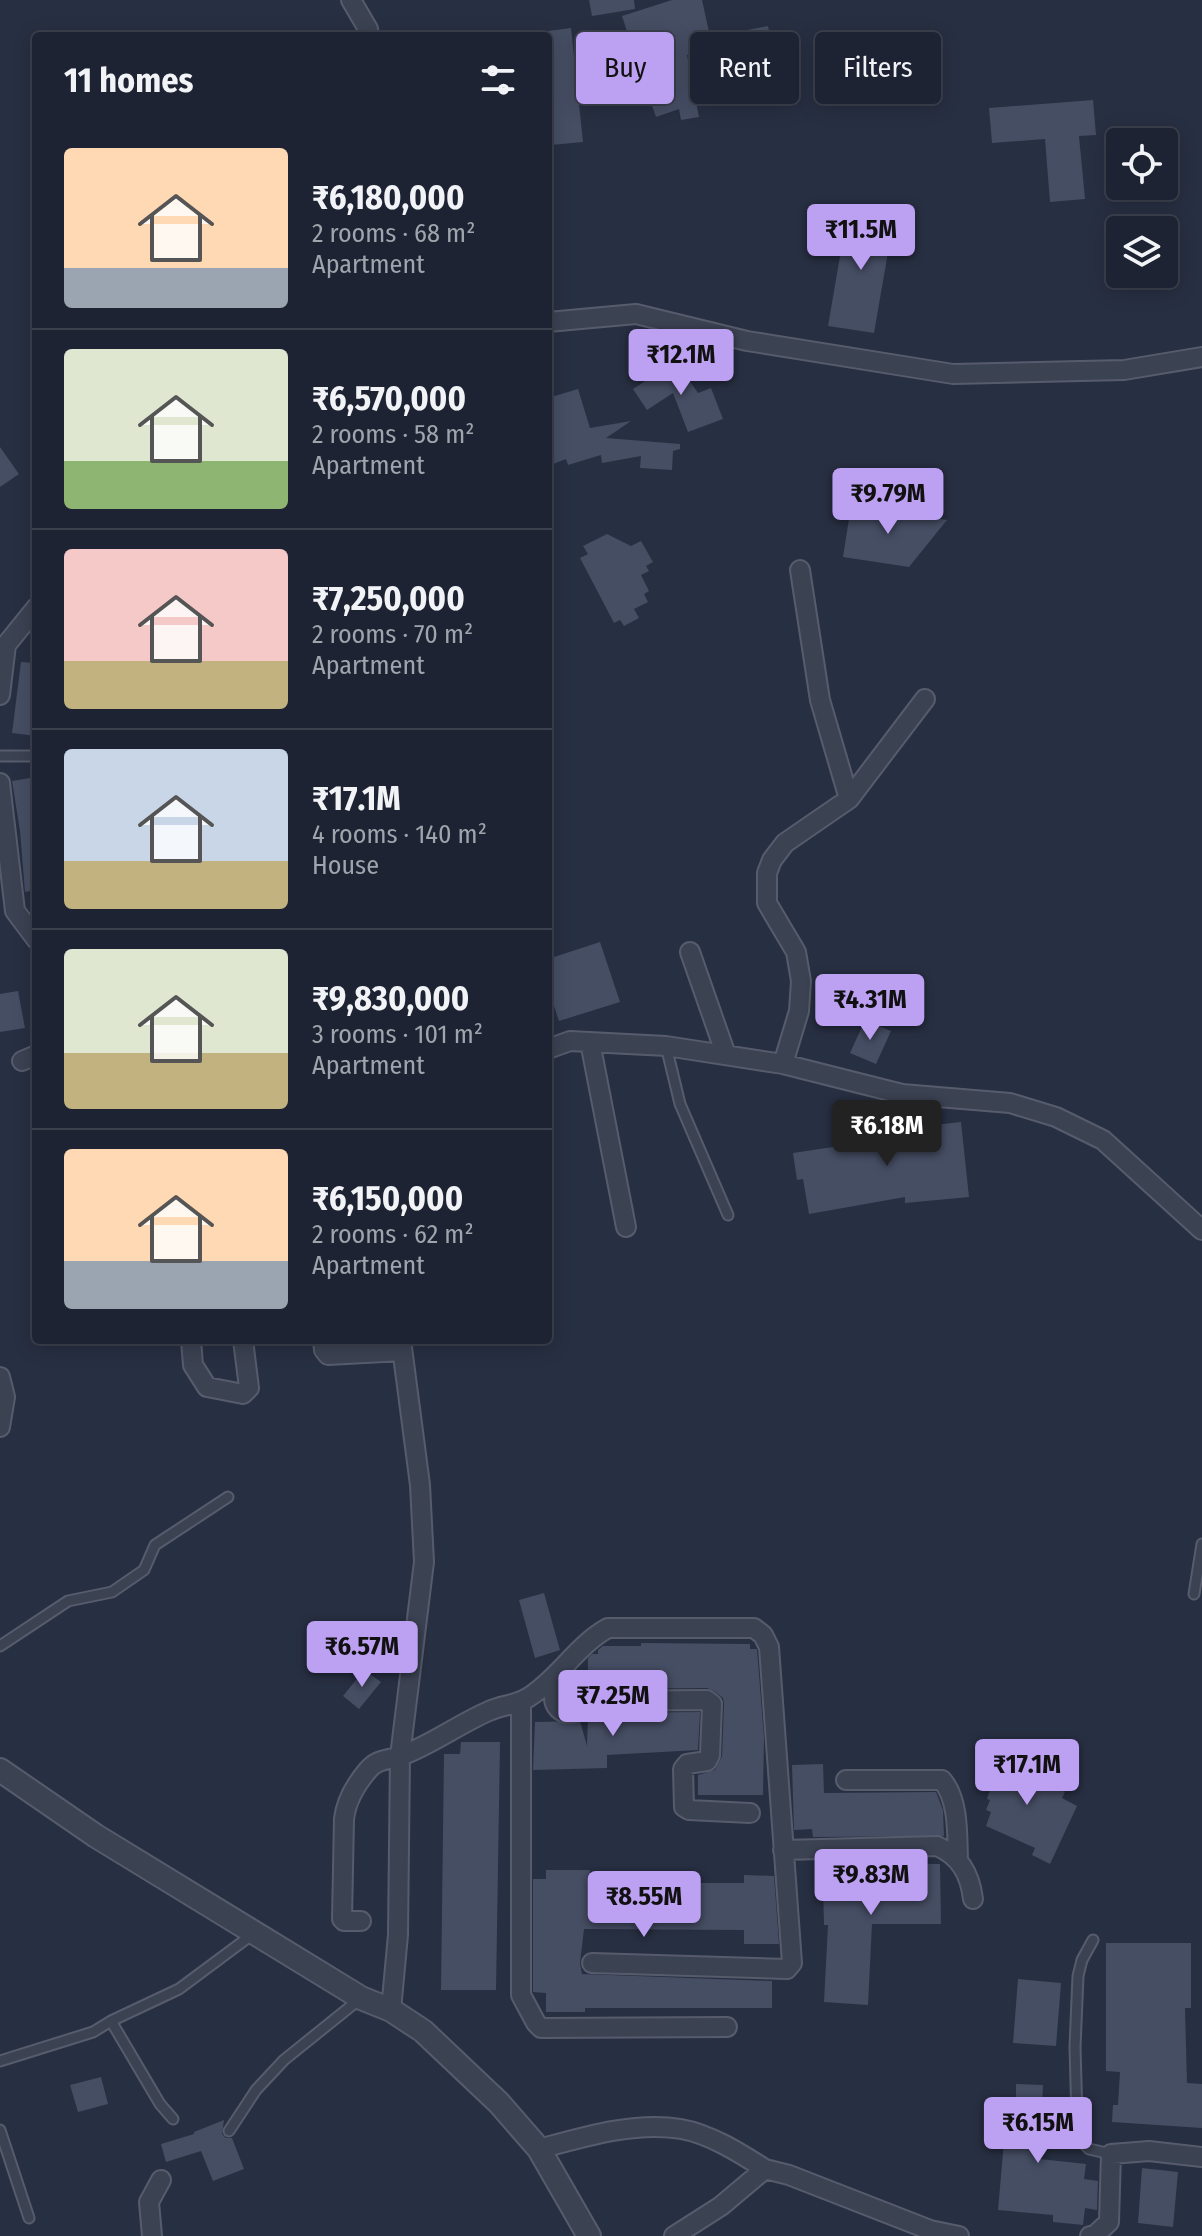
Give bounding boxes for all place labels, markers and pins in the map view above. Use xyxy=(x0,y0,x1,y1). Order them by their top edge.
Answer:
pin: ₹11.5M xyxy=(796,204,926,272)
pin: ₹12.1M xyxy=(616,329,746,397)
pin: ₹9.79M xyxy=(823,468,953,536)
pin: ₹4.31M xyxy=(805,974,935,1042)
pin: ₹6.18M xyxy=(822,1100,952,1168)
pin: ₹6.57M xyxy=(297,1621,427,1689)
pin: ₹7.25M xyxy=(548,1670,678,1738)
pin: ₹17.1M xyxy=(962,1739,1092,1807)
pin: ₹9.83M xyxy=(806,1849,936,1917)
pin: ₹8.55M xyxy=(579,1871,709,1939)
pin: ₹6.15M xyxy=(973,2097,1103,2165)

